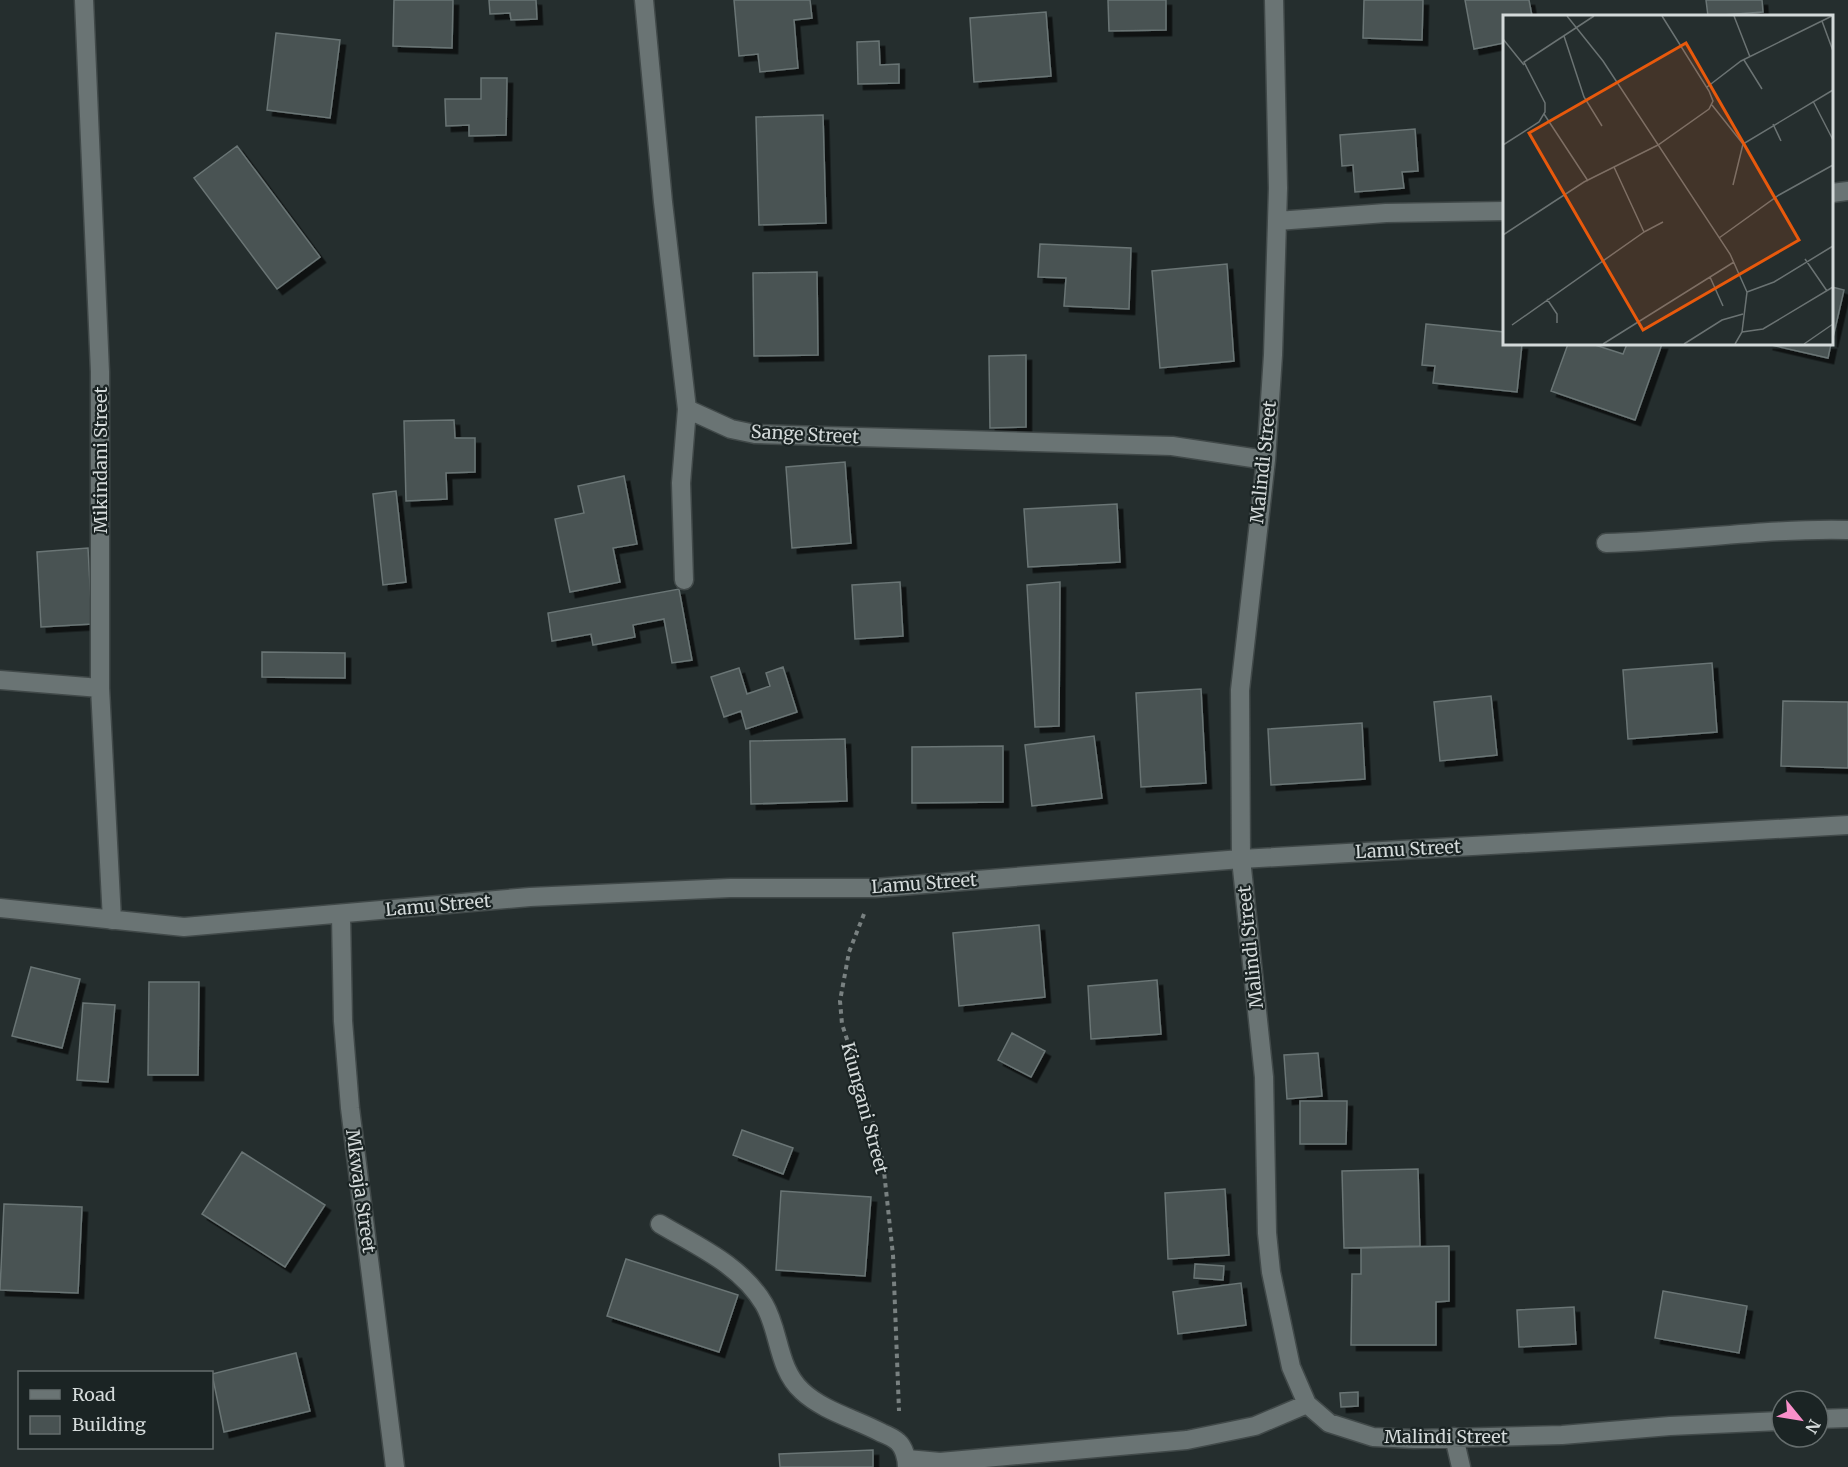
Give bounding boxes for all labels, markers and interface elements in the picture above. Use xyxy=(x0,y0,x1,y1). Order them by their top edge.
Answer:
inset map xyxy=(1503,15,1833,345)
street label: Mikindani Street xyxy=(89,386,112,534)
street label: Malindi Street xyxy=(1245,399,1281,525)
street label: Sange Street xyxy=(750,420,860,448)
street label: Lamu Street xyxy=(1355,835,1461,863)
street label: Lamu Street xyxy=(870,868,978,898)
street label: Malindi Street xyxy=(1232,884,1268,1010)
street label: Lamu Street xyxy=(384,889,492,921)
street label: Kiungani Street xyxy=(836,1040,894,1176)
street label: Mkwaja Street xyxy=(341,1128,381,1254)
legend xyxy=(18,1371,213,1449)
text: Road xyxy=(72,1383,116,1406)
north arrow xyxy=(1770,1389,1830,1449)
text: Building xyxy=(72,1413,146,1436)
text: N xyxy=(1801,1416,1825,1437)
street label: Malindi Street xyxy=(1384,1425,1508,1448)

